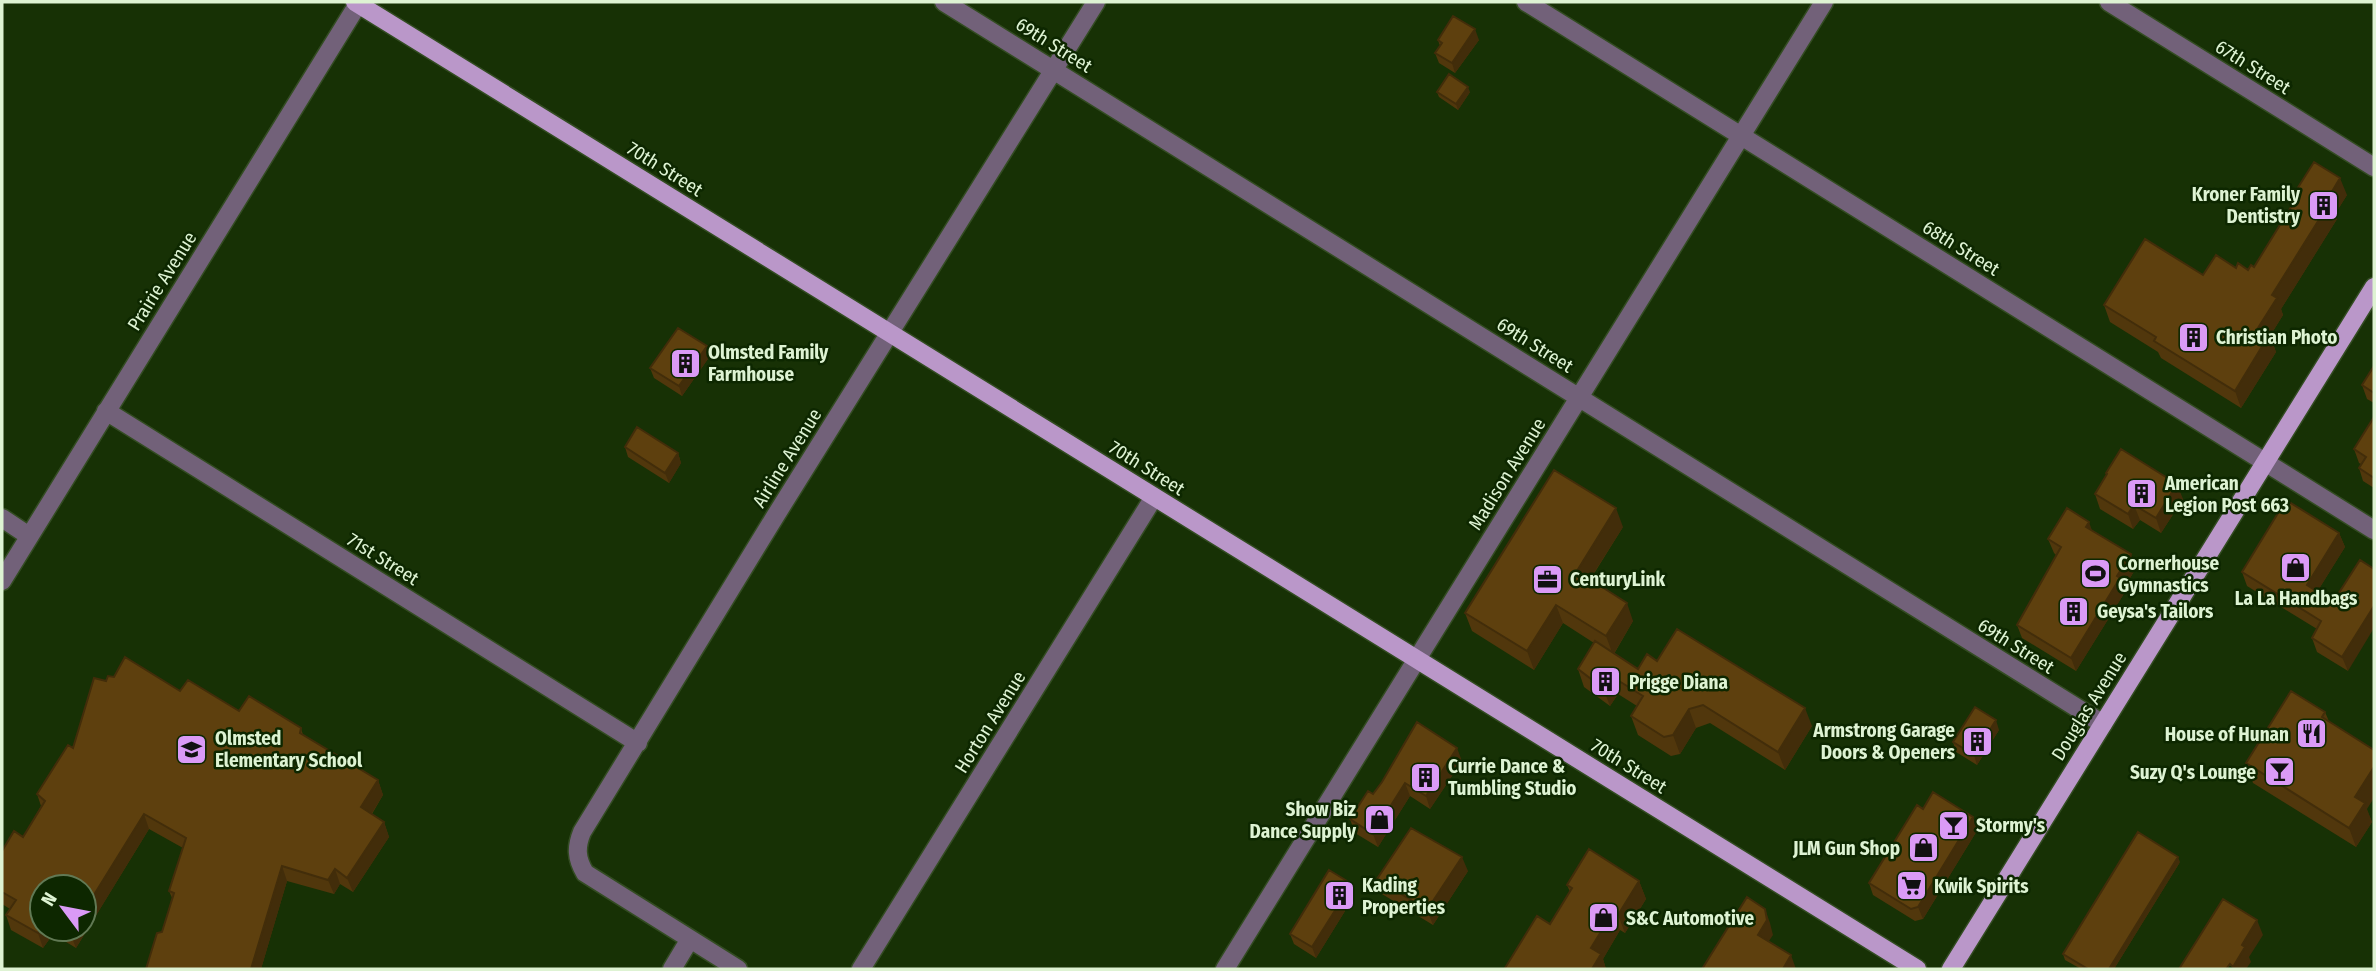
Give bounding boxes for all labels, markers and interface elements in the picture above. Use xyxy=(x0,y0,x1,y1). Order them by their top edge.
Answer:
street label: 69th Street xyxy=(1012,13,1097,78)
street label: 67th Street xyxy=(2211,35,2295,99)
street label: 70th Street xyxy=(623,137,708,202)
place label: Kroner Family Dentistry xyxy=(2192,183,2301,228)
building icon: Kroner Family Dentistry xyxy=(2306,188,2340,222)
street label: 68th Street xyxy=(1918,215,2004,281)
street label: Prairie Avenue xyxy=(123,227,201,335)
street label: 69th Street xyxy=(1493,313,1578,378)
building icon: Christian Photo xyxy=(2176,320,2210,354)
place label: Christian Photo xyxy=(2216,326,2337,349)
place label: Olmsted Family Farmhouse xyxy=(708,341,829,386)
building icon: Olmsted Family Farmhouse xyxy=(668,346,702,380)
street label: Airline Avenue xyxy=(748,404,826,512)
street label: Madison Avenue xyxy=(1463,414,1551,534)
street label: 70th Street xyxy=(1105,436,1190,501)
place label: American Legion Post 663 xyxy=(2164,472,2289,517)
building icon: American Legion Post 663 xyxy=(2125,477,2159,511)
street label: 71st Street xyxy=(343,528,424,590)
shop icon: La La Handbags xyxy=(2279,550,2313,584)
place label: Cornerhouse Gymnastics xyxy=(2118,552,2220,597)
sports icon: Cornerhouse Gymnastics xyxy=(2078,557,2112,591)
office icon: CenturyLink xyxy=(1530,562,1564,596)
place label: CenturyLink xyxy=(1570,568,1665,591)
place label: La La Handbags xyxy=(2235,587,2358,610)
building icon: Geysa's Tailors xyxy=(2057,594,2091,628)
place label: Geysa's Tailors xyxy=(2097,600,2214,623)
street label: 69th Street xyxy=(1974,614,2059,679)
street label: Douglas Avenue xyxy=(2046,647,2132,765)
building icon: Prigge Diana xyxy=(1589,665,1623,699)
street label: Horton Avenue xyxy=(950,667,1030,777)
place label: Prigge Diana xyxy=(1629,671,1728,694)
restaurant icon: House of Hunan xyxy=(2295,717,2329,751)
place label: Armstrong Garage Doors & Openers xyxy=(1812,719,1956,764)
place label: House of Hunan xyxy=(2165,723,2289,746)
building icon: Armstrong Garage Doors & Openers xyxy=(1961,724,1995,758)
place label: Olmsted Elementary School xyxy=(215,727,363,772)
school or university icon: Olmsted Elementary School xyxy=(175,732,209,766)
street label: 70th Street xyxy=(1587,734,1672,799)
place label: Currie Dance & Tumbling Studio xyxy=(1448,755,1577,800)
bar icon: Suzy Q's Lounge xyxy=(2262,755,2296,789)
building icon: Currie Dance & Tumbling Studio xyxy=(1408,760,1442,794)
place label: Suzy Q's Lounge xyxy=(2130,761,2256,784)
place label: Show Biz Dance Supply xyxy=(1250,798,1357,843)
shop icon: Show Biz Dance Supply xyxy=(1362,803,1396,837)
bar icon: Stormy's xyxy=(1936,808,1970,842)
place label: Stormy's xyxy=(1976,814,2046,837)
shop icon: JLM Gun Shop xyxy=(1906,831,1940,865)
place label: JLM Gun Shop xyxy=(1792,837,1900,860)
supermarket icon: Kwik Spirits xyxy=(1894,869,1928,903)
north arrow xyxy=(28,873,98,943)
place label: Kading Properties xyxy=(1362,874,1446,919)
place label: Kwik Spirits xyxy=(1934,875,2029,898)
building icon: Kading Properties xyxy=(1322,879,1356,913)
text: N xyxy=(36,888,62,910)
shop icon: S&C Automotive xyxy=(1586,901,1620,935)
place label: S&C Automotive xyxy=(1626,907,1755,930)

